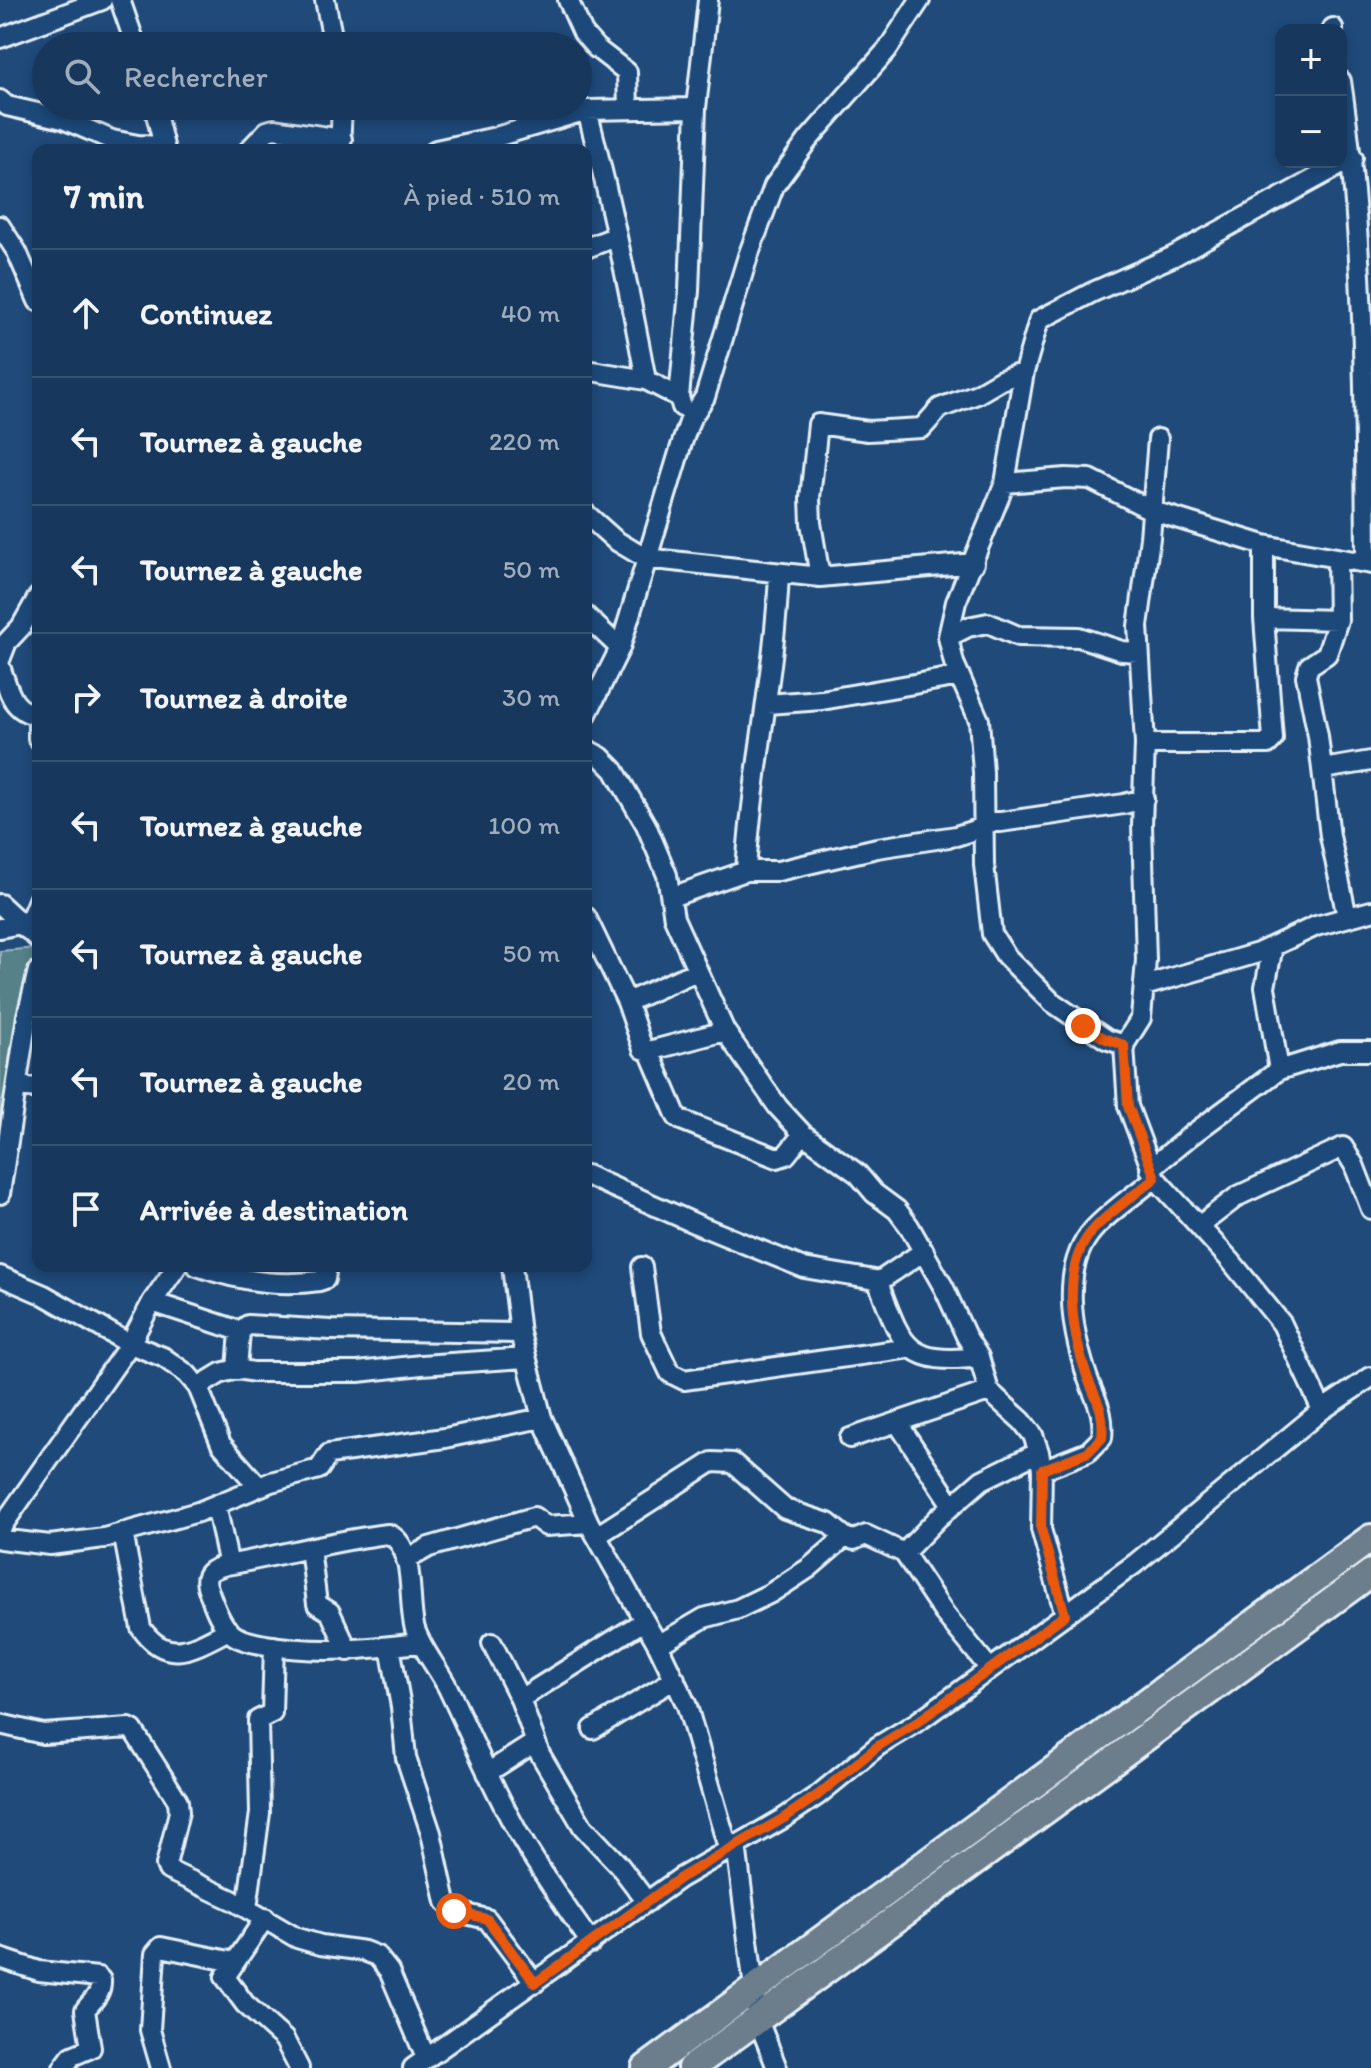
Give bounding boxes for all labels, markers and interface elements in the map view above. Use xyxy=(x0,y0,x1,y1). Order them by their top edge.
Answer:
map controls xyxy=(1275,24,1347,168)
button: + xyxy=(1275,24,1347,96)
search box xyxy=(32,32,592,120)
icon: search xyxy=(60,54,104,98)
text: Rechercher xyxy=(124,58,268,95)
button: − xyxy=(1275,96,1347,168)
text: 7 min xyxy=(64,176,144,217)
text: À pied · 510 m xyxy=(403,180,560,212)
icon: ahead xyxy=(64,291,108,335)
text: Continuez xyxy=(140,295,272,332)
text: 40 m xyxy=(501,297,560,329)
icon: left xyxy=(64,419,108,463)
text: Tournez à gauche xyxy=(140,423,362,460)
text: 220 m xyxy=(489,425,560,457)
icon: left xyxy=(64,547,108,591)
text: Tournez à gauche xyxy=(140,551,362,588)
text: 50 m xyxy=(503,553,560,585)
icon: right xyxy=(64,675,108,719)
text: Tournez à droite xyxy=(140,679,348,716)
text: 30 m xyxy=(502,681,560,713)
icon: left xyxy=(64,803,108,847)
text: Tournez à gauche xyxy=(140,807,362,844)
text: 100 m xyxy=(488,809,560,841)
icon: left xyxy=(64,931,108,975)
text: Tournez à gauche xyxy=(140,935,362,972)
text: 50 m xyxy=(503,937,560,969)
route end xyxy=(1065,1008,1101,1044)
icon: left xyxy=(64,1059,108,1103)
text: Tournez à gauche xyxy=(140,1063,362,1100)
text: 20 m xyxy=(503,1065,560,1097)
icon: arrive xyxy=(64,1187,108,1231)
text: Arrivée à destination xyxy=(140,1191,408,1228)
route start xyxy=(436,1893,472,1929)

